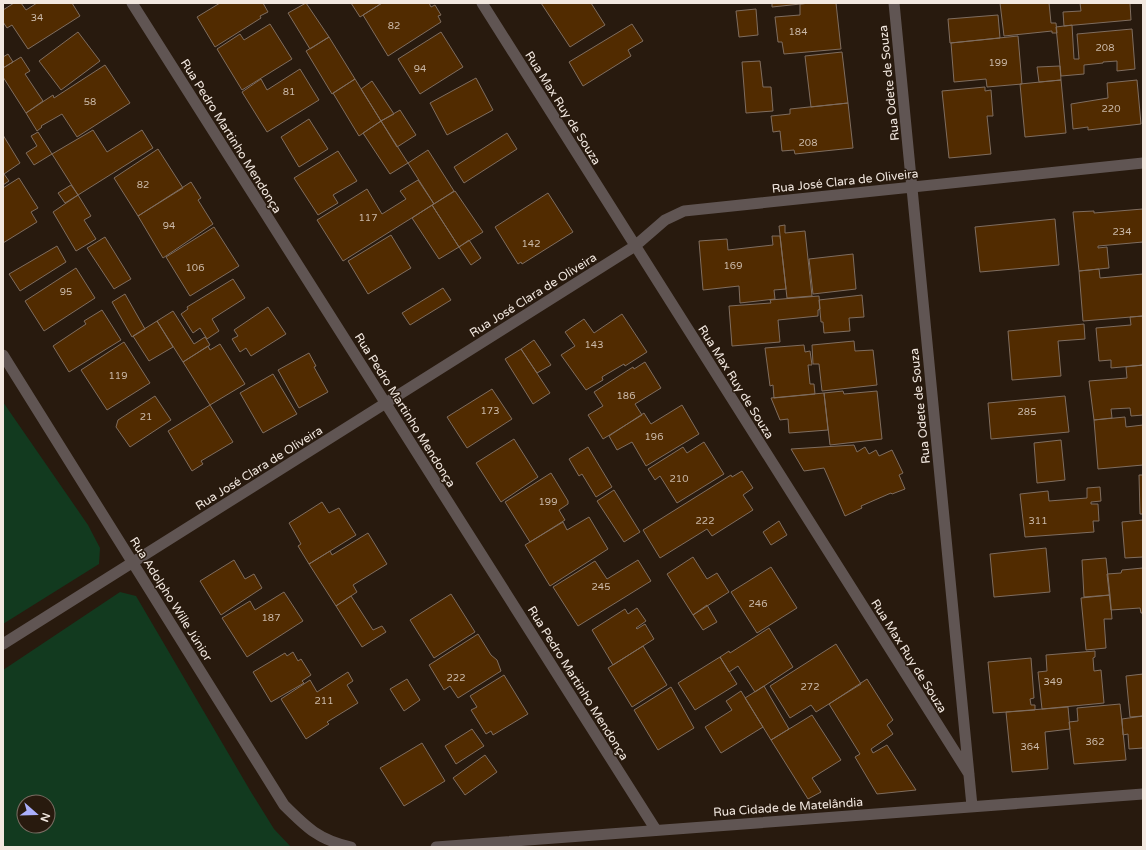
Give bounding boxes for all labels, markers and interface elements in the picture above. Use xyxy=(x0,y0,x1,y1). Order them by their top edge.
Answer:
house number: 34 xyxy=(31,12,43,24)
house number: 82 xyxy=(388,20,400,32)
street label: Rua Odete de Souza xyxy=(876,24,902,142)
house number: 184 xyxy=(789,26,807,38)
house number: 208 xyxy=(1096,42,1114,54)
street label: Rua Max Ruy de Souza xyxy=(522,49,604,167)
street label: Rua Pedro Martinho Mendonça xyxy=(178,56,284,216)
house number: 199 xyxy=(989,57,1007,69)
house number: 94 xyxy=(414,63,426,75)
house number: 81 xyxy=(283,86,295,98)
house number: 58 xyxy=(84,96,96,108)
house number: 220 xyxy=(1102,103,1120,115)
house number: 208 xyxy=(799,137,817,149)
street label: Rua José Clara de Oliveira xyxy=(771,166,919,196)
house number: 82 xyxy=(137,179,149,191)
house number: 117 xyxy=(359,212,377,224)
house number: 94 xyxy=(163,220,175,232)
house number: 234 xyxy=(1113,226,1131,238)
house number: 142 xyxy=(522,238,540,250)
street label: Rua José Clara de Oliveira xyxy=(467,250,599,340)
house number: 169 xyxy=(724,260,742,272)
house number: 106 xyxy=(186,262,204,274)
house number: 95 xyxy=(60,286,72,298)
street label: Rua Max Ruy de Souza xyxy=(695,323,777,441)
street label: Rua Pedro Martinho Mendonça xyxy=(352,330,458,490)
house number: 143 xyxy=(585,339,603,351)
street label: Rua Odete de Souza xyxy=(907,347,933,465)
house number: 119 xyxy=(109,370,127,382)
house number: 186 xyxy=(617,390,635,402)
house number: 173 xyxy=(481,405,499,417)
house number: 285 xyxy=(1018,406,1036,418)
house number: 21 xyxy=(140,411,152,423)
street label: Rua José Clara de Oliveira xyxy=(193,423,325,513)
house number: 196 xyxy=(645,431,663,443)
house number: 210 xyxy=(670,473,688,485)
house number: 199 xyxy=(539,496,557,508)
house number: 222 xyxy=(696,515,714,527)
house number: 311 xyxy=(1029,515,1047,527)
street label: Rua Adolpho Wille Júnior xyxy=(127,534,215,664)
house number: 245 xyxy=(592,581,610,593)
street label: Rua Max Ruy de Souza xyxy=(868,597,950,715)
house number: 246 xyxy=(749,598,767,610)
street label: Rua Pedro Martinho Mendonça xyxy=(525,603,631,763)
house number: 187 xyxy=(262,612,280,624)
house number: 222 xyxy=(447,672,465,684)
house number: 349 xyxy=(1044,676,1062,688)
house number: 272 xyxy=(801,681,819,693)
house number: 211 xyxy=(315,695,333,707)
house number: 362 xyxy=(1086,736,1104,748)
house number: 364 xyxy=(1021,741,1039,753)
north arrow xyxy=(16,794,56,834)
street label: Rua Cidade de Matelândia xyxy=(713,795,863,819)
text: N xyxy=(37,811,53,824)

